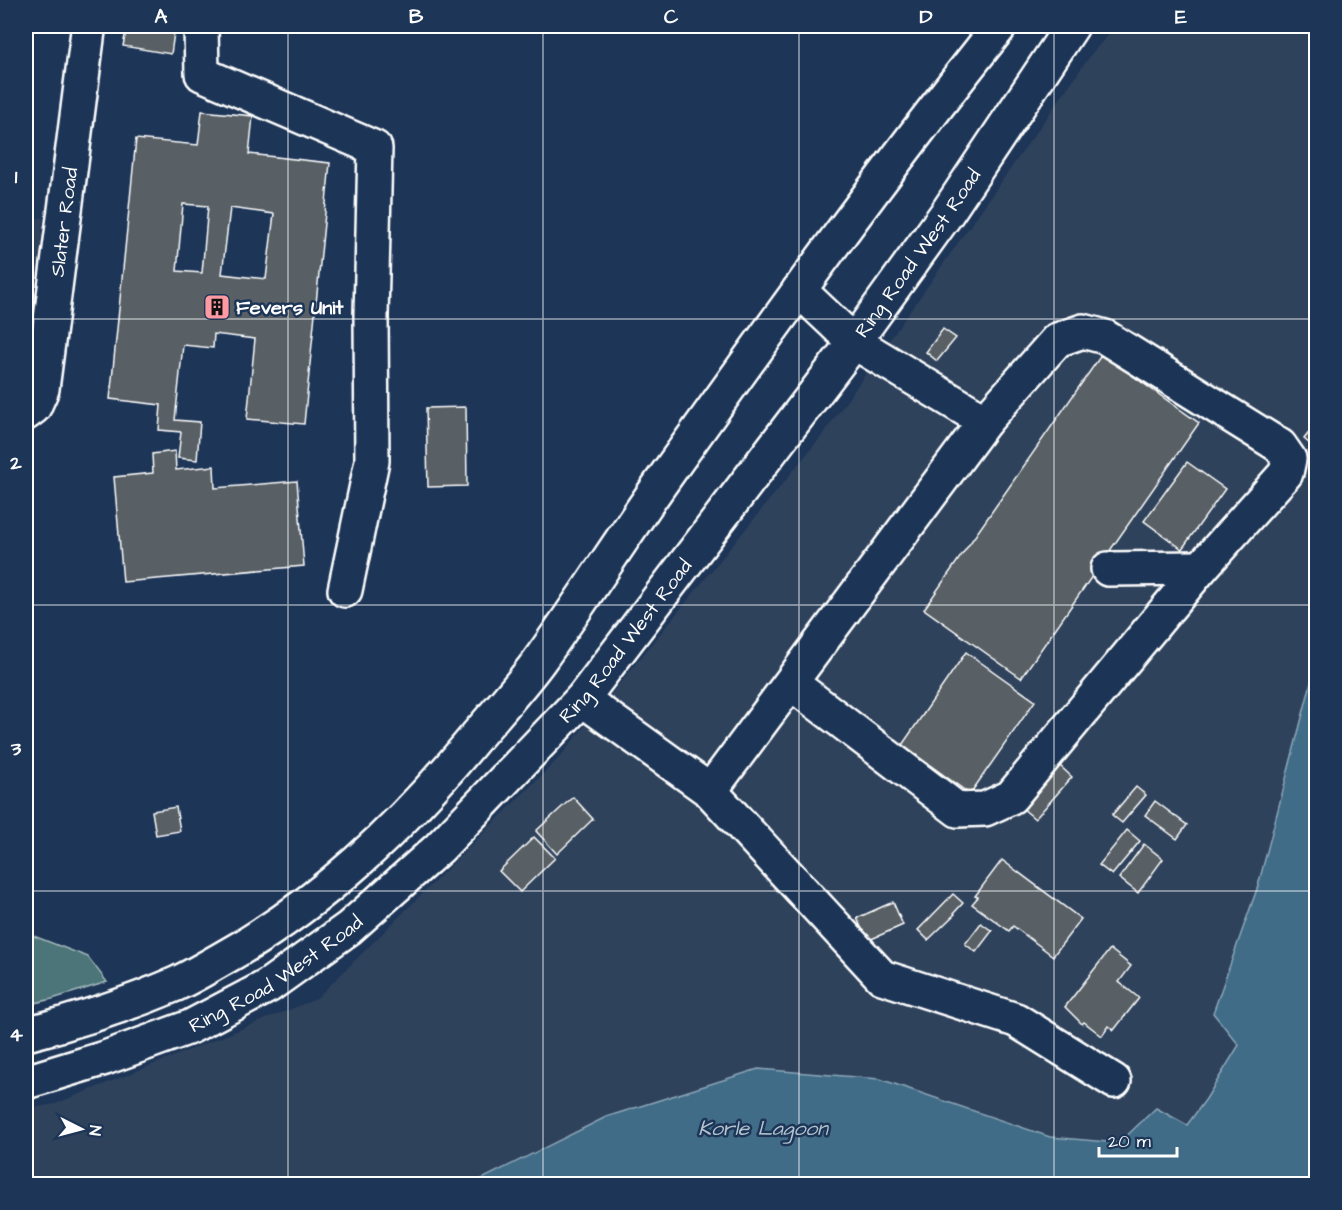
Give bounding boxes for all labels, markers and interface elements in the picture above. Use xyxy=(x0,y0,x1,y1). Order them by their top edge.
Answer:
text: A xyxy=(155,3,168,31)
text: B xyxy=(409,3,424,31)
text: C xyxy=(664,3,679,31)
text: D xyxy=(920,3,933,31)
text: E xyxy=(1175,3,1187,31)
text: 1 xyxy=(15,163,18,191)
street label: Ring Road West Road xyxy=(849,163,988,344)
street label: Slater Road xyxy=(44,166,85,279)
building icon: Fevers Unit xyxy=(202,292,232,322)
place label: Fevers Unit xyxy=(236,294,344,322)
text: 2 xyxy=(9,449,22,477)
street label: Ring Road West Road xyxy=(553,554,699,730)
text: 3 xyxy=(10,735,22,763)
street label: Ring Road West Road xyxy=(184,909,369,1040)
text: 4 xyxy=(9,1021,23,1049)
north arrow xyxy=(51,1099,111,1159)
water label: Korle Lagoon xyxy=(698,1114,829,1144)
scale bar xyxy=(1099,1120,1177,1158)
text: N xyxy=(83,1124,106,1137)
text: 20 m xyxy=(1108,1129,1151,1154)

